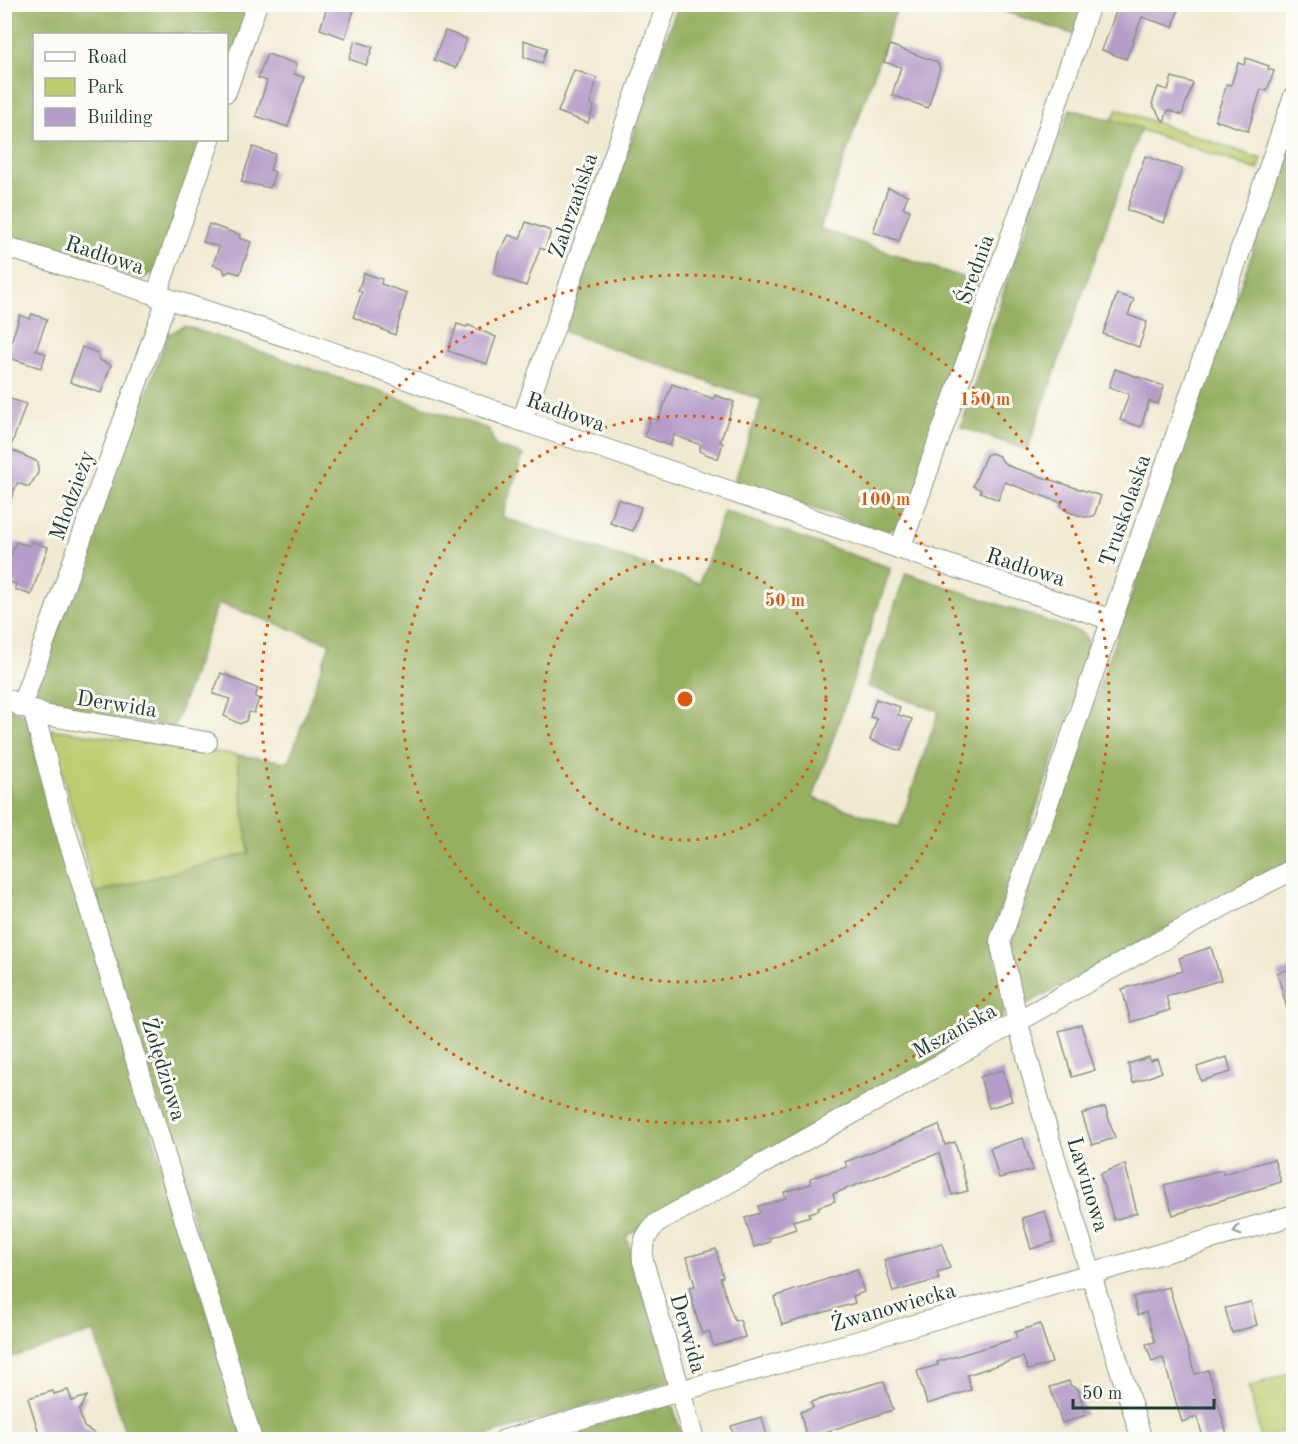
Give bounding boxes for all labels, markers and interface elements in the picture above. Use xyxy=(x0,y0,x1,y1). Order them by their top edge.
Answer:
legend xyxy=(33,33,228,141)
text: Road xyxy=(87,49,127,67)
text: Park xyxy=(87,79,124,97)
text: Building xyxy=(87,109,153,127)
street label: Zabrzańska xyxy=(546,150,602,261)
street label: Średnia xyxy=(949,230,999,308)
street label: Radłowa xyxy=(62,233,147,279)
street label: Radłowa xyxy=(523,389,608,437)
text: 150 m xyxy=(960,391,1010,409)
street label: Młodzieży xyxy=(46,447,99,544)
street label: Truskolaska xyxy=(1096,452,1155,570)
text: 100 m xyxy=(860,491,910,509)
street label: Radłowa xyxy=(983,545,1068,591)
text: 50 m xyxy=(765,592,805,610)
street label: Derwida xyxy=(75,688,159,722)
centre of rings xyxy=(675,689,695,709)
street label: Mszańska xyxy=(909,1000,1001,1064)
street label: Żołędziowa xyxy=(137,1015,192,1124)
street label: Lawinowa xyxy=(1062,1135,1112,1235)
one-way arrow xyxy=(1232,1224,1243,1236)
street label: Żwanowiecka xyxy=(828,1277,959,1336)
street label: Derwida xyxy=(665,1291,709,1376)
scale bar xyxy=(1073,1372,1214,1410)
text: 50 m xyxy=(1082,1385,1122,1403)

